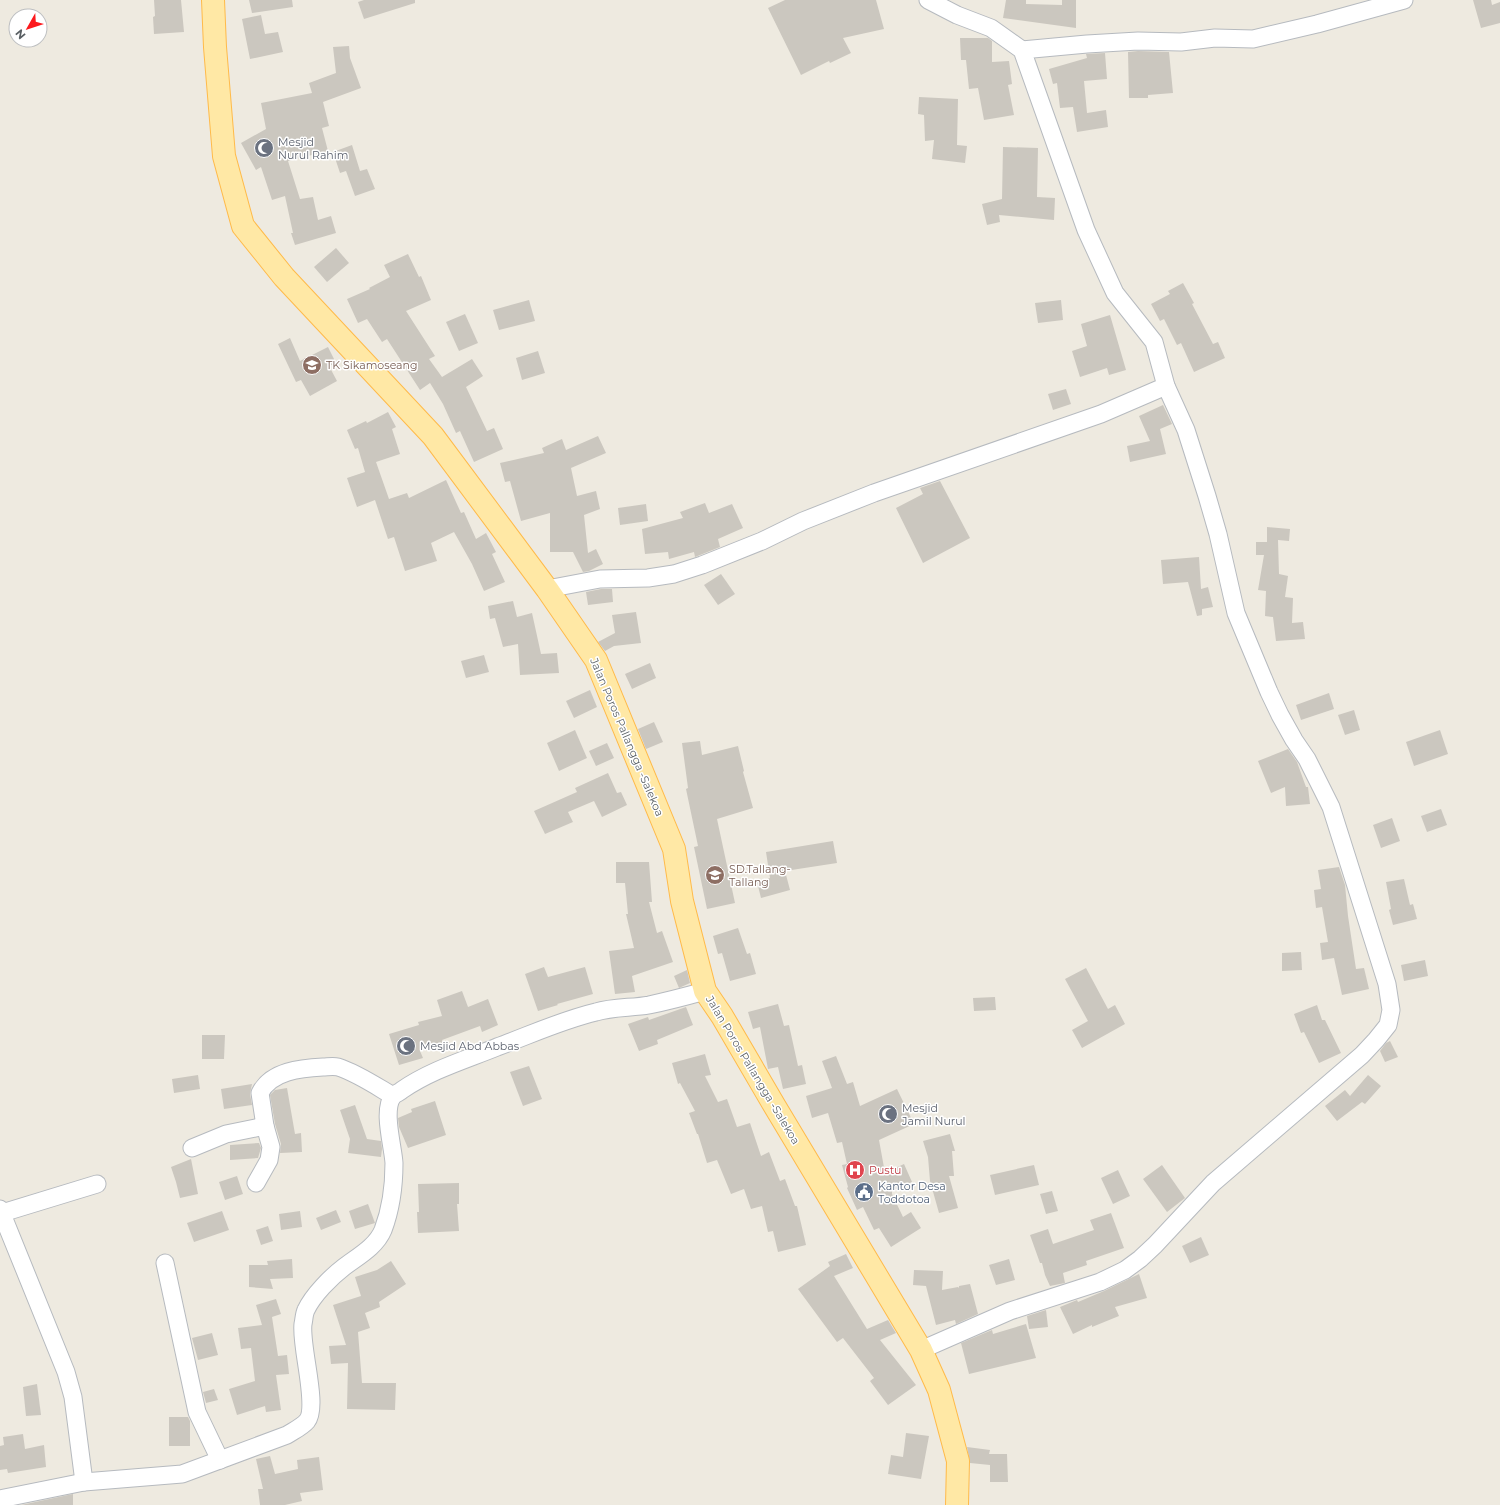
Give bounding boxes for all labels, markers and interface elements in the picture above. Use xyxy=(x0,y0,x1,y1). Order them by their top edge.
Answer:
north arrow xyxy=(8,8,48,48)
text: N xyxy=(12,26,28,42)
place label: Mesjid Nurul Rahim xyxy=(278,135,348,162)
mosque icon: Mesjid Nurul Rahim xyxy=(253,137,275,159)
school or university icon: TK Sikamoseang xyxy=(301,354,323,376)
place label: TK Sikamoseang xyxy=(326,358,418,372)
street label: Jalan Poros Pallangga -Salekoa xyxy=(587,655,667,818)
place label: SD.Tallang- Tallang xyxy=(729,862,791,889)
school or university icon: SD.Tallang- Tallang xyxy=(704,864,726,886)
street label: Jalan Poros Pallangga -Salekoa xyxy=(702,992,803,1147)
mosque icon: Mesjid Abd Abbas xyxy=(395,1035,417,1057)
place label: Mesjid Abd Abbas xyxy=(420,1039,520,1053)
place label: Mesjid Jamil Nurul xyxy=(901,1101,966,1128)
mosque icon: Mesjid Jamil Nurul xyxy=(877,1103,899,1125)
hospital icon: Pustu xyxy=(844,1159,866,1181)
place label: Pustu xyxy=(869,1163,902,1177)
place label: Kantor Desa Toddotoa xyxy=(878,1179,946,1206)
public building icon: Kantor Desa Toddotoa xyxy=(853,1181,875,1203)

